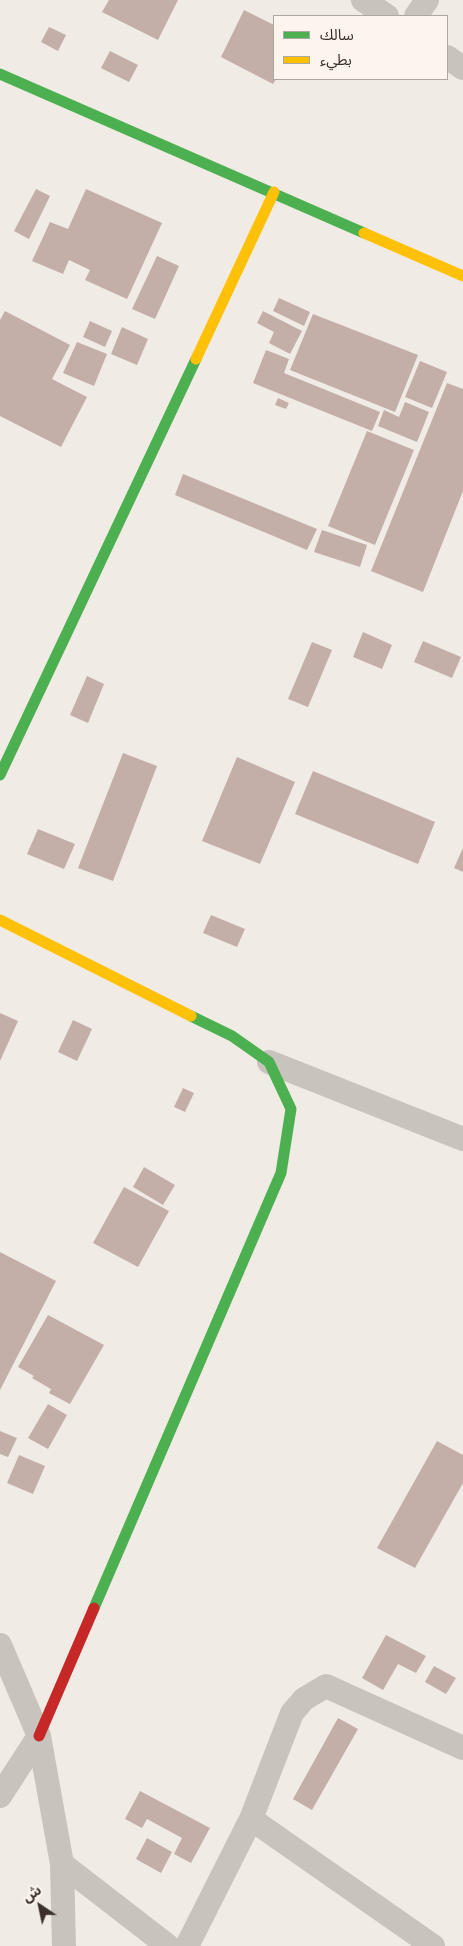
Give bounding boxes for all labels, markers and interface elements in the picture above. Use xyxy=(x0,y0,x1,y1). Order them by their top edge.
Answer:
legend xyxy=(273,15,448,80)
text: سالك xyxy=(320,25,354,44)
text: بطيء xyxy=(320,50,352,69)
north arrow xyxy=(15,1881,65,1931)
text: ش xyxy=(19,1881,45,1906)

